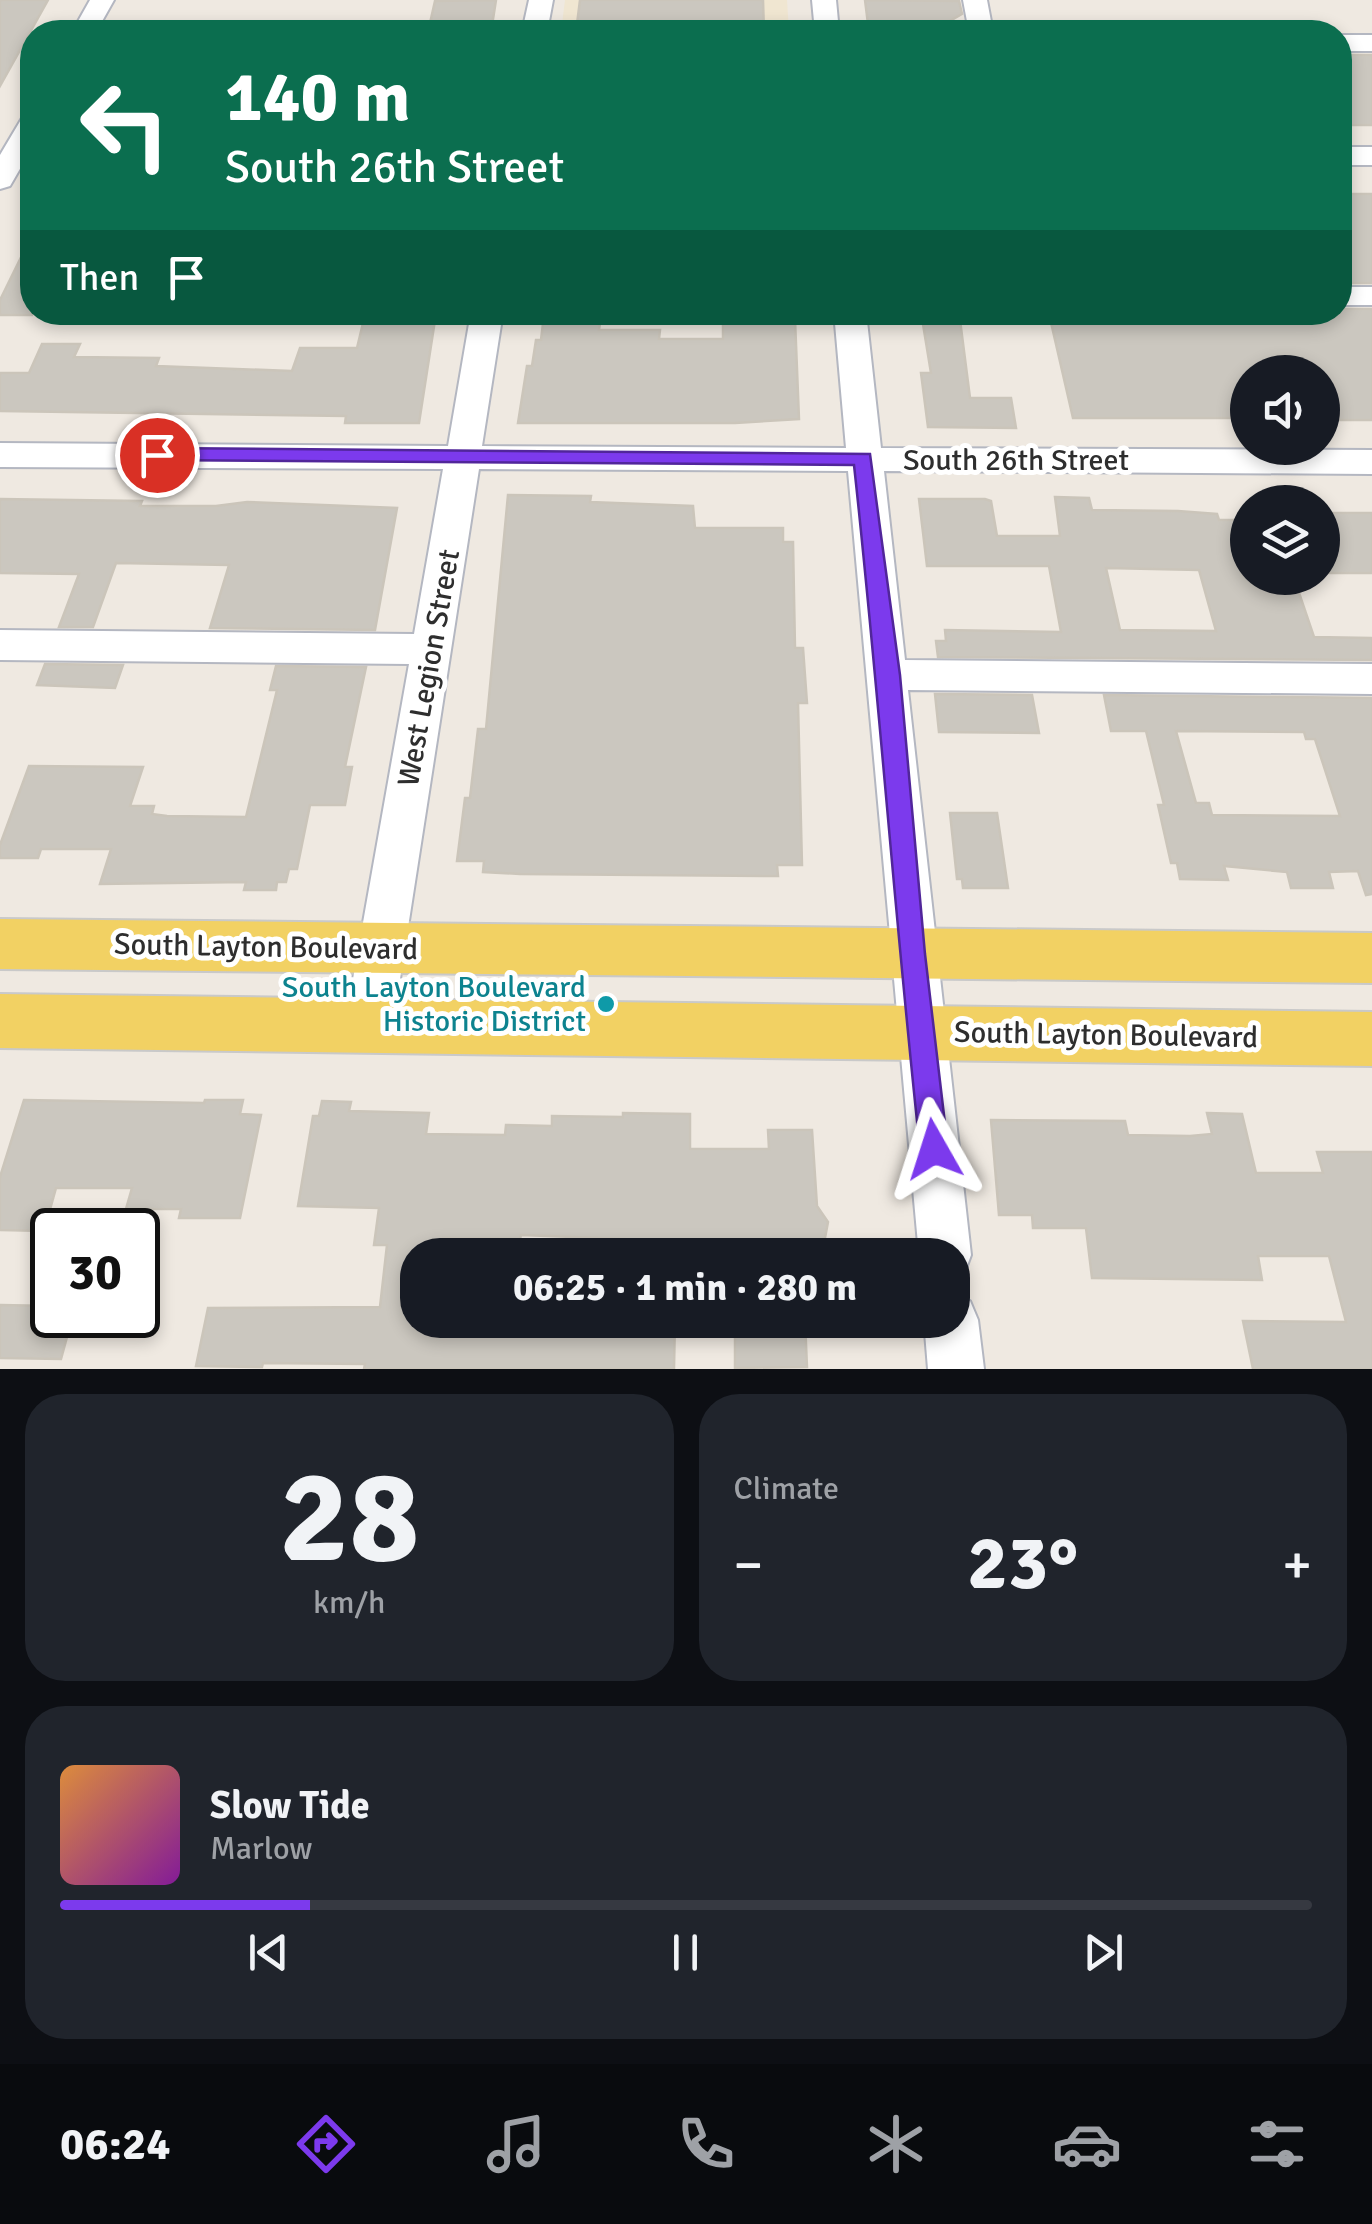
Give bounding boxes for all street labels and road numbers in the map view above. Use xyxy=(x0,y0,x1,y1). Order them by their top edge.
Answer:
street label: South 26th Street xyxy=(903,442,1129,479)
street label: West Legion Street xyxy=(390,547,468,789)
street label: South Layton Boulevard xyxy=(114,926,418,968)
street label: South Layton Boulevard xyxy=(954,1014,1258,1056)

